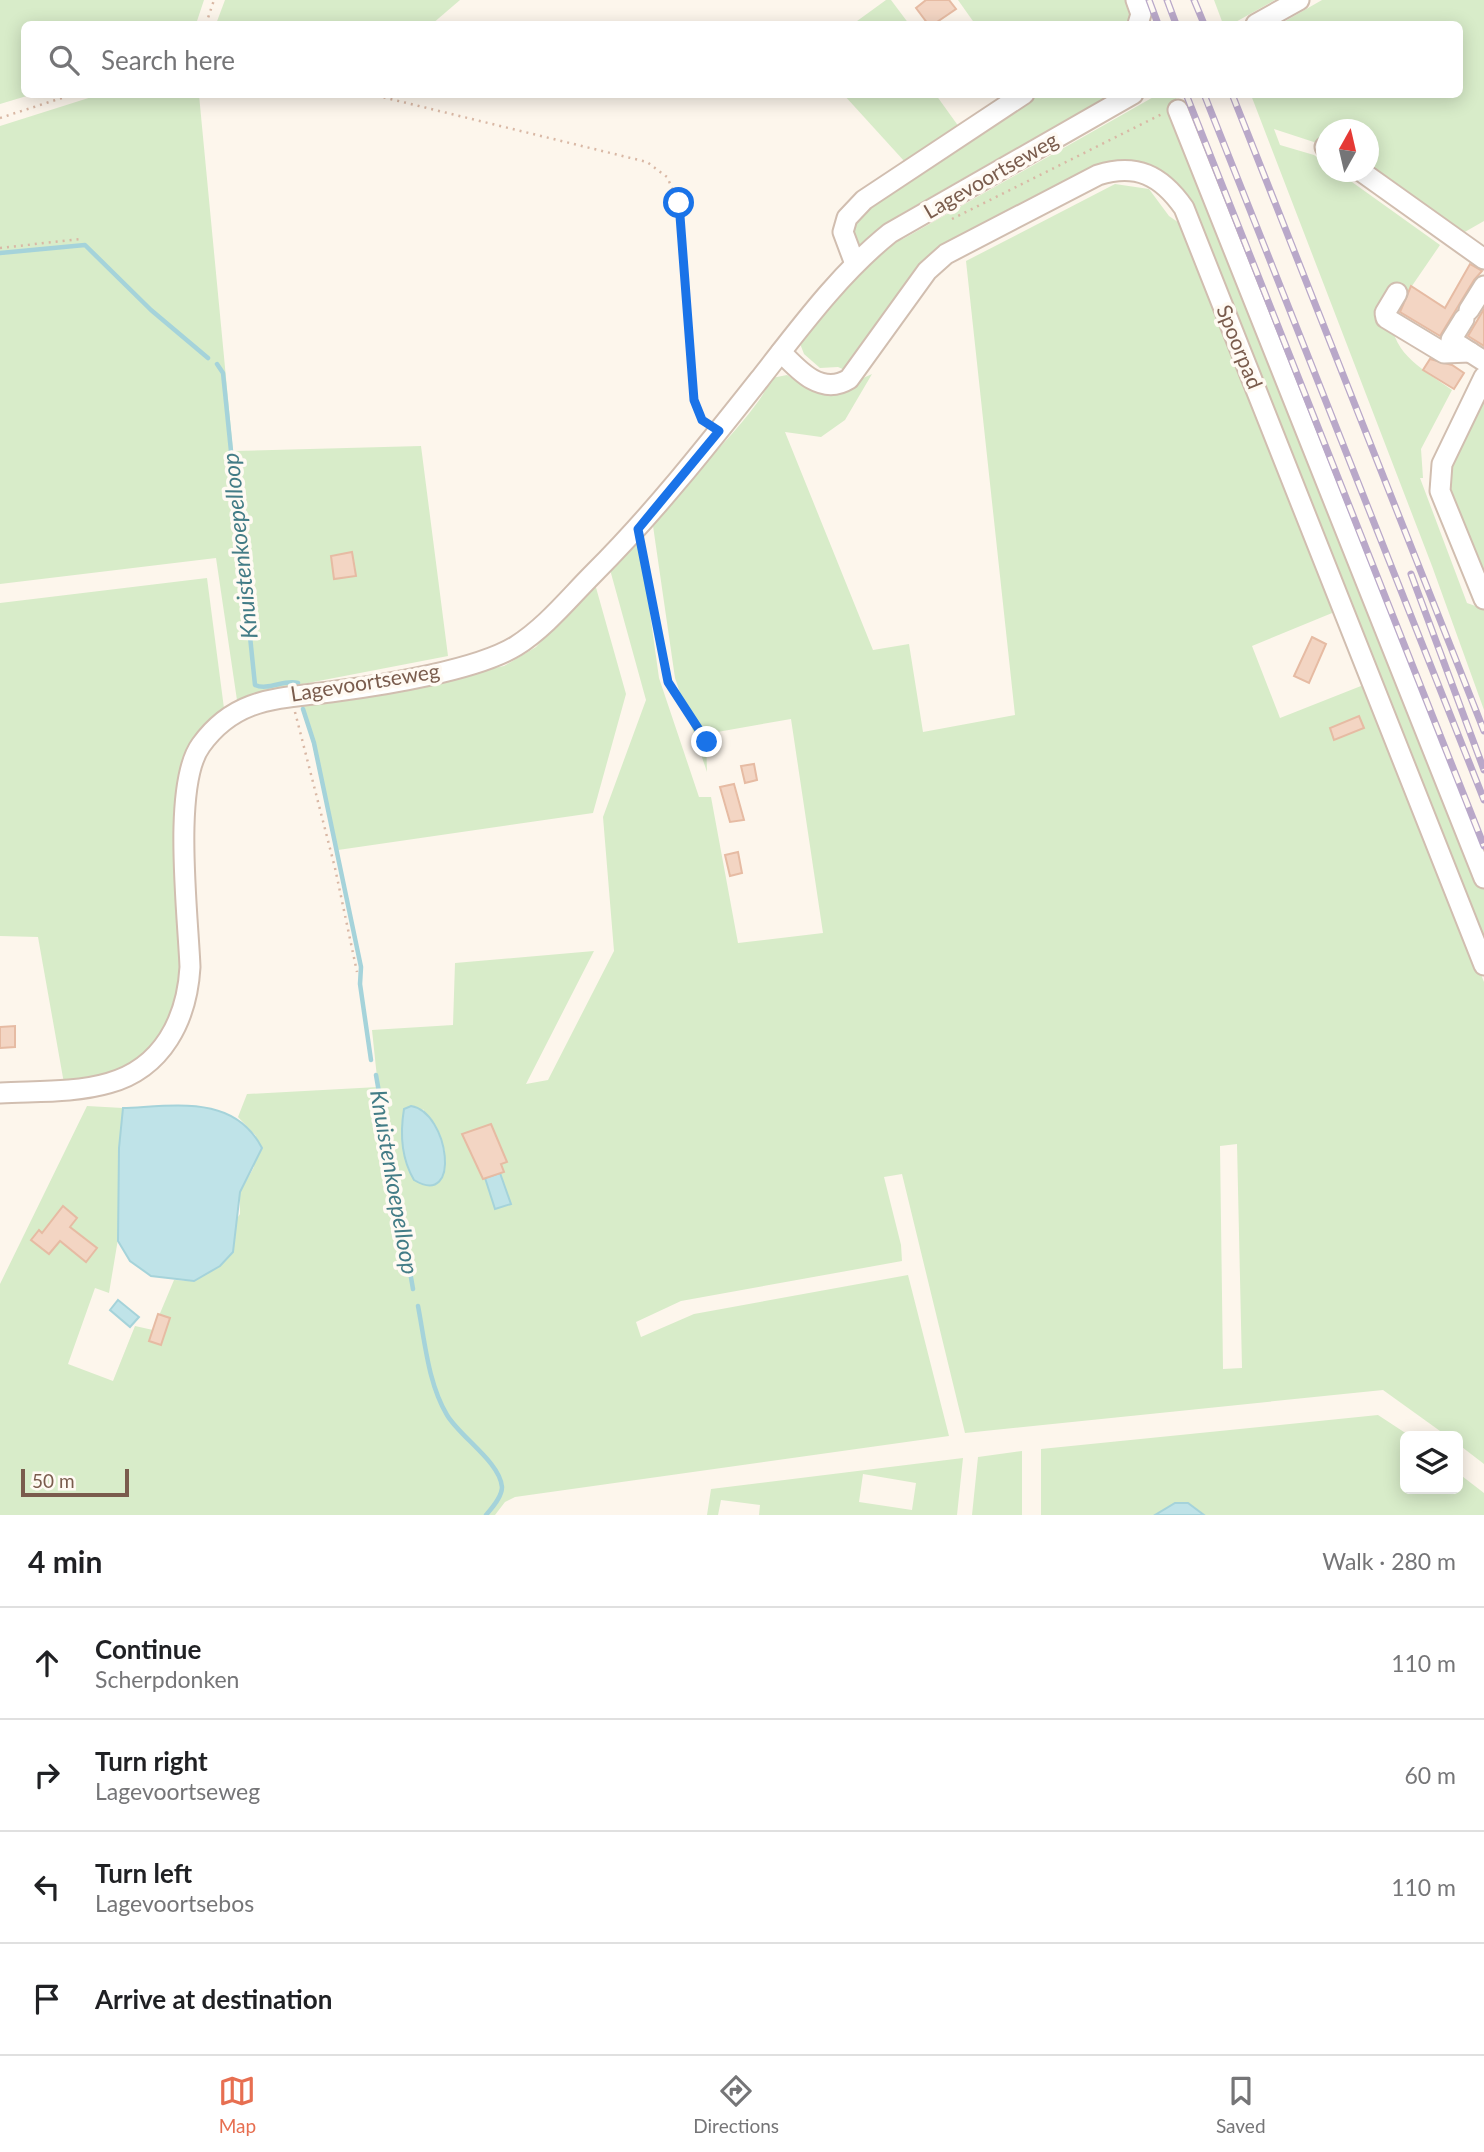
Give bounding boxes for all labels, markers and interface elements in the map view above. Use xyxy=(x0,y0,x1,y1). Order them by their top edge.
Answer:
search box xyxy=(21,21,1463,98)
icon: search xyxy=(45,41,83,79)
text: Search here xyxy=(101,44,235,76)
north arrow xyxy=(1316,119,1379,182)
street label: Lagevoortseweg xyxy=(919,126,1062,223)
route start xyxy=(663,187,694,218)
street label: Spoorpad xyxy=(1212,301,1269,392)
water label: Knuistenkoepelloop xyxy=(215,452,263,640)
street label: Lagevoortseweg xyxy=(288,657,441,706)
route end xyxy=(691,726,722,757)
water label: Knuistenkoepelloop xyxy=(365,1087,425,1276)
map controls xyxy=(1400,1431,1463,1494)
button: layers xyxy=(1400,1431,1463,1494)
scale bar xyxy=(21,1466,130,1498)
text: 50 m xyxy=(32,1469,75,1492)
text: 4 min xyxy=(28,1543,102,1579)
text: Walk · 280 m xyxy=(1322,1547,1456,1575)
text: Continue xyxy=(95,1633,201,1665)
icon: ahead xyxy=(28,1644,66,1682)
text: 110 m xyxy=(1391,1649,1456,1677)
text: Scherpdonken xyxy=(95,1665,239,1693)
text: Turn right xyxy=(95,1745,208,1777)
icon: right xyxy=(28,1756,66,1794)
text: 60 m xyxy=(1405,1761,1456,1789)
text: Lagevoortseweg xyxy=(95,1777,260,1805)
text: Turn left xyxy=(95,1857,192,1889)
icon: left xyxy=(28,1868,66,1906)
text: 110 m xyxy=(1391,1873,1456,1901)
text: Lagevoortsebos xyxy=(95,1889,254,1917)
icon: arrive xyxy=(28,1980,66,2018)
text: Arrive at destination xyxy=(95,1983,332,2015)
tab: Map xyxy=(218,2072,256,2137)
tab: Directions xyxy=(693,2072,779,2137)
tab: Saved xyxy=(1216,2072,1266,2137)

